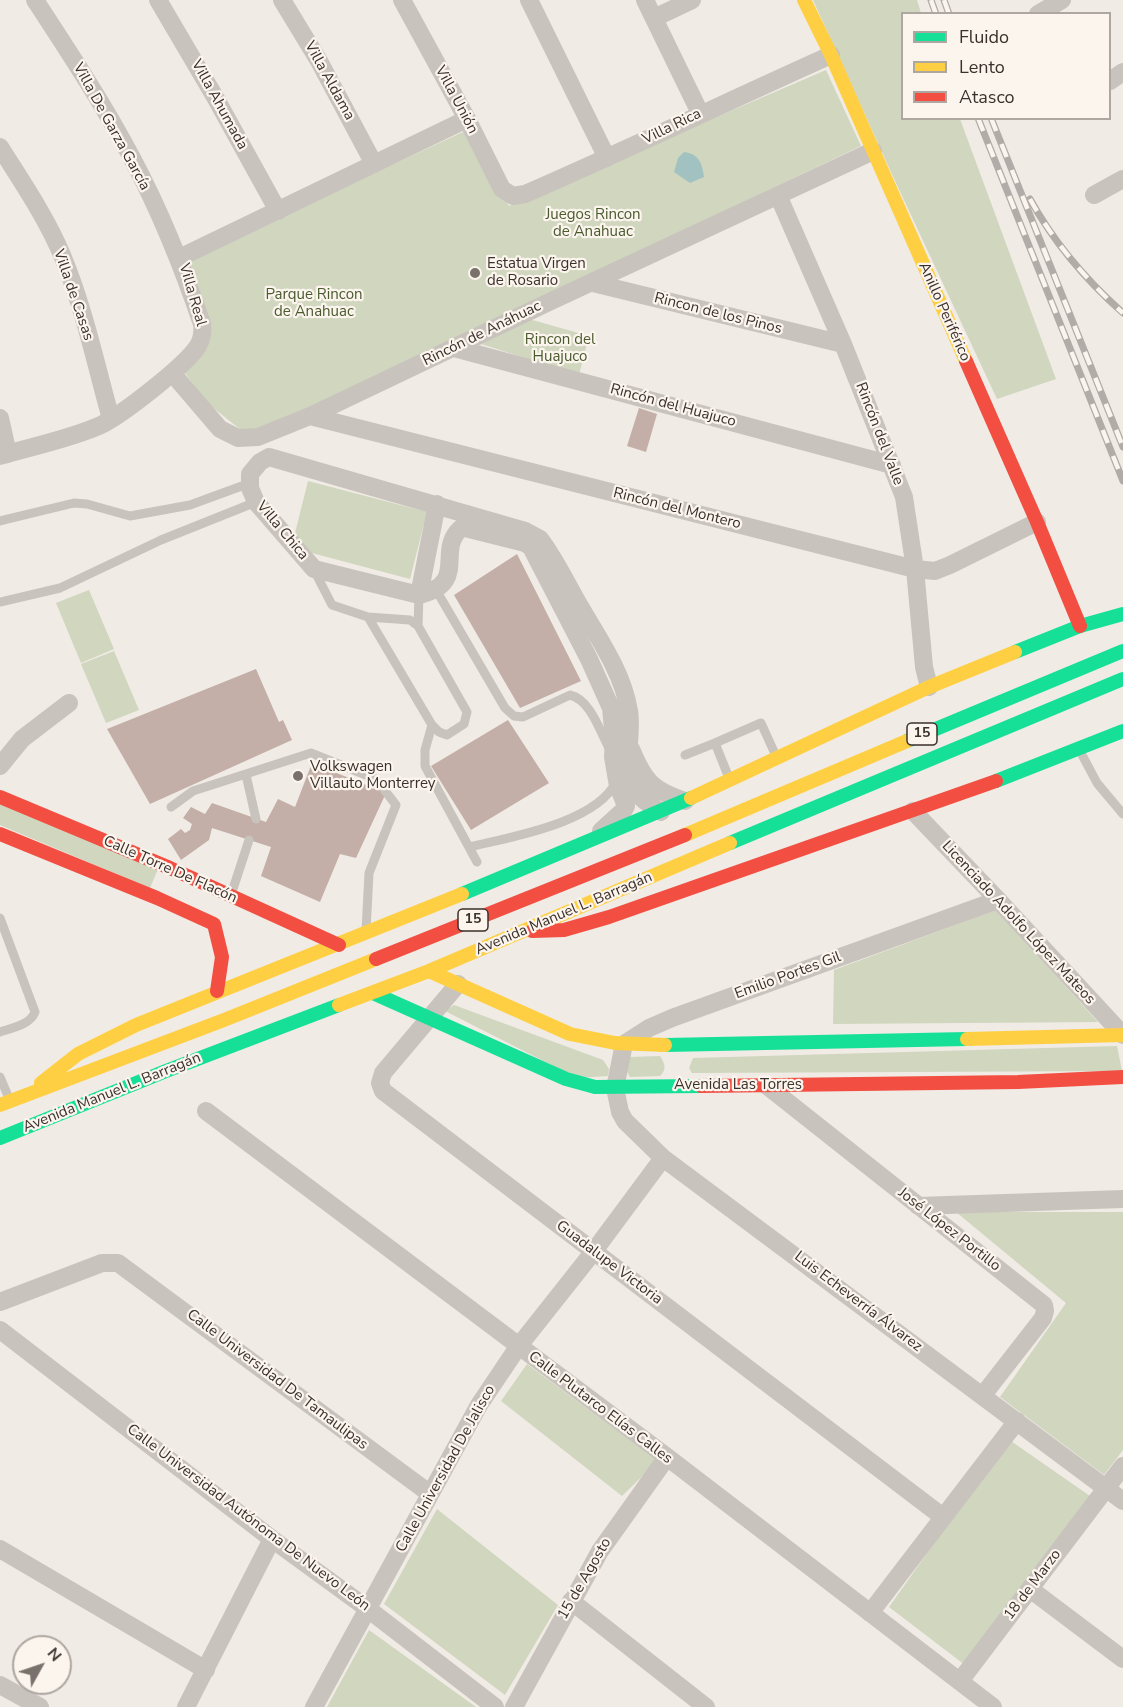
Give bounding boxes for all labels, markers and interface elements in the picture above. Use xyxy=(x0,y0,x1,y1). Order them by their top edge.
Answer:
legend xyxy=(901,12,1111,120)
text: Fluido xyxy=(959,25,1009,49)
street label: Villa Aldama xyxy=(300,38,358,124)
text: Lento xyxy=(959,55,1005,79)
street label: Villa Ahumada xyxy=(187,57,251,153)
street label: Villa De Garza García xyxy=(68,60,154,194)
street label: Villa Unión xyxy=(431,63,481,137)
text: Atasco xyxy=(959,85,1015,109)
street label: Villa Rica xyxy=(640,105,704,149)
park label: Juegos Rincon de Anahuac xyxy=(545,206,641,241)
street label: Villa de Casas xyxy=(49,247,97,343)
place label: Estatua Virgen de Rosario xyxy=(487,255,586,290)
street label: Anillo Periférico xyxy=(914,260,974,364)
street label: Villa Real xyxy=(174,261,210,329)
marker: Estatua Virgen de Rosario xyxy=(468,266,482,280)
park label: Parque Rincon de Anahuac xyxy=(265,286,363,321)
street label: Rincon de los Pinos xyxy=(652,289,784,339)
street label: Rincón de Anáhuac xyxy=(420,298,544,370)
park label: Rincon del Huajuco xyxy=(525,331,595,366)
street label: Rincón del Valle xyxy=(851,380,907,488)
street label: Rincón del Huajuco xyxy=(608,381,738,431)
street label: Rincón del Montero xyxy=(611,484,743,534)
street label: Villa Chica xyxy=(252,498,312,564)
road number: 15 xyxy=(907,723,937,745)
place label: Volkswagen Villauto Monterrey xyxy=(310,758,436,793)
marker: Volkswagen Villauto Monterrey xyxy=(291,769,305,783)
street label: Calle Torre De Flacón xyxy=(100,832,240,908)
street label: Licenciado Adolfo López Mateos xyxy=(937,838,1099,1008)
street label: Avenida Manuel L. Barragán xyxy=(473,869,655,959)
road number: 15 xyxy=(458,909,488,931)
street label: Emilio Portes Gil xyxy=(733,948,843,1004)
street label: Avenida Manuel L. Barragán xyxy=(20,1049,204,1137)
street label: Avenida Las Torres xyxy=(674,1076,802,1094)
street label: José López Portillo xyxy=(894,1184,1004,1276)
street label: Guadalupe Victoria xyxy=(552,1217,666,1309)
street label: Luis Echeverría Álvarez xyxy=(790,1248,926,1356)
street label: Calle Universidad De Tamaulipas xyxy=(183,1306,371,1454)
street label: Calle Plutarco Elías Calles xyxy=(524,1348,676,1468)
street label: Calle Universidad De Jalisco xyxy=(392,1382,500,1556)
street label: Calle Universidad Autónoma De Nuevo León xyxy=(123,1421,373,1615)
street label: 15 de Agosto xyxy=(554,1535,616,1623)
street label: 18 de Marzo xyxy=(1001,1546,1065,1624)
north arrow xyxy=(12,1635,72,1695)
text: N xyxy=(42,1643,67,1666)

